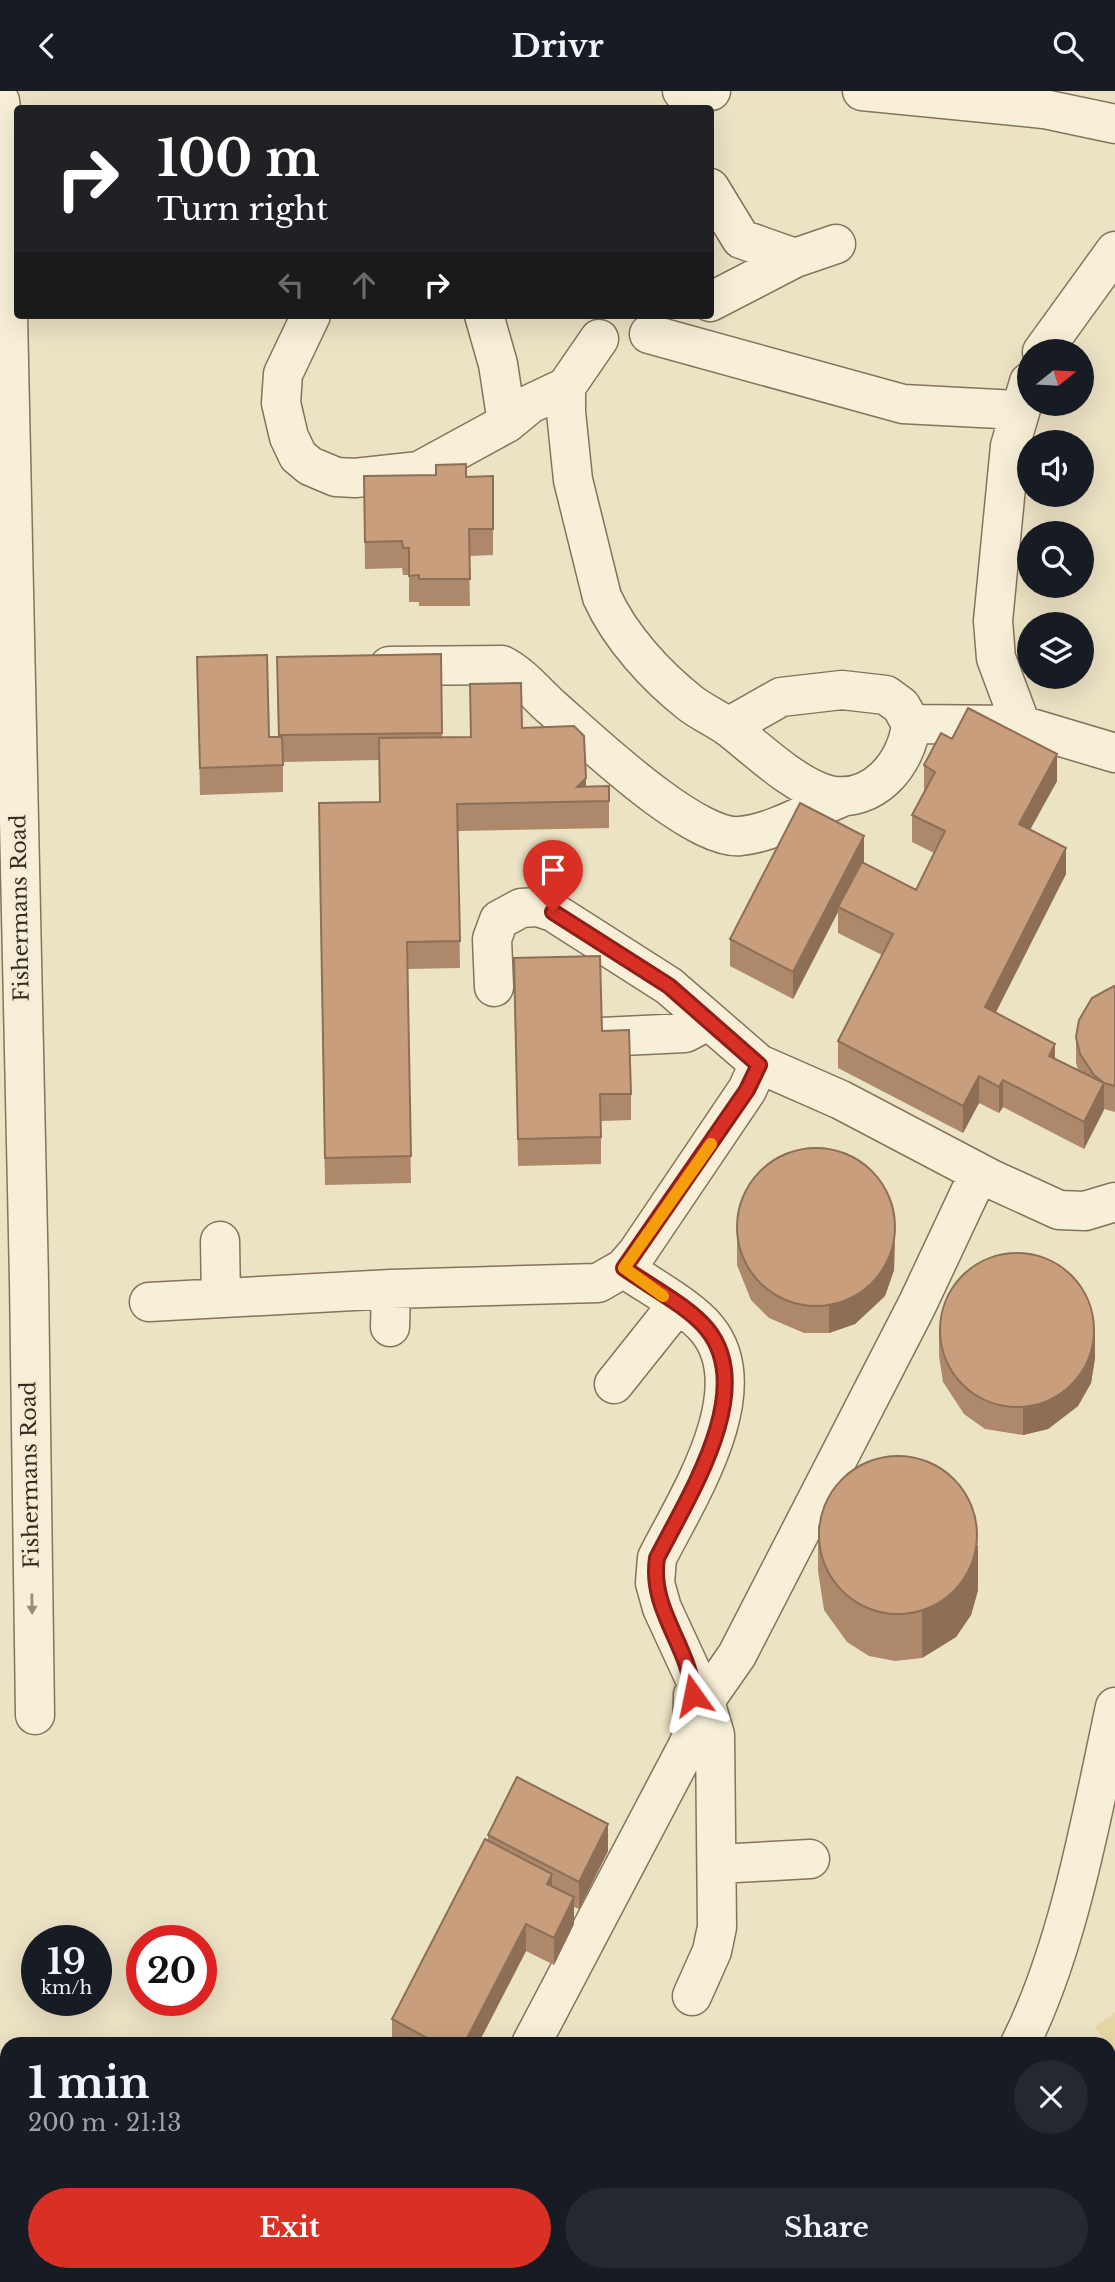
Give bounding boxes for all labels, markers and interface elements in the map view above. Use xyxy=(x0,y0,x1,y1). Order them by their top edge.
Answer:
text: Drivr xyxy=(511,26,604,66)
icon: back xyxy=(28,27,66,65)
icon: search xyxy=(1049,27,1087,65)
text: 100 m xyxy=(157,128,320,189)
icon: right xyxy=(42,133,133,224)
text: Turn right xyxy=(157,189,328,229)
icon: left xyxy=(272,266,310,304)
icon: ahead xyxy=(345,266,383,304)
icon: right xyxy=(418,266,456,304)
north arrow xyxy=(1017,339,1094,417)
map controls xyxy=(1017,339,1094,689)
button: sound xyxy=(1017,430,1094,507)
button: search xyxy=(1017,521,1094,598)
button: layers xyxy=(1017,612,1094,689)
street label: Fishermans Road xyxy=(5,814,35,1002)
pin xyxy=(523,840,583,912)
icon: arrive xyxy=(534,851,572,889)
street label: Fishermans Road xyxy=(15,1381,45,1569)
one-way arrow xyxy=(27,1593,38,1615)
position arrow xyxy=(656,1658,730,1732)
speed limit sign: 20 xyxy=(126,1925,217,2016)
text: 19 xyxy=(47,1940,86,1983)
text: km/h xyxy=(41,1977,92,1999)
text: 1 min xyxy=(28,2057,150,2109)
button: close xyxy=(1014,2060,1088,2134)
text: 200 m · 21:13 xyxy=(28,2109,181,2137)
button: Exit xyxy=(28,2188,551,2268)
button: Share xyxy=(565,2188,1088,2268)

